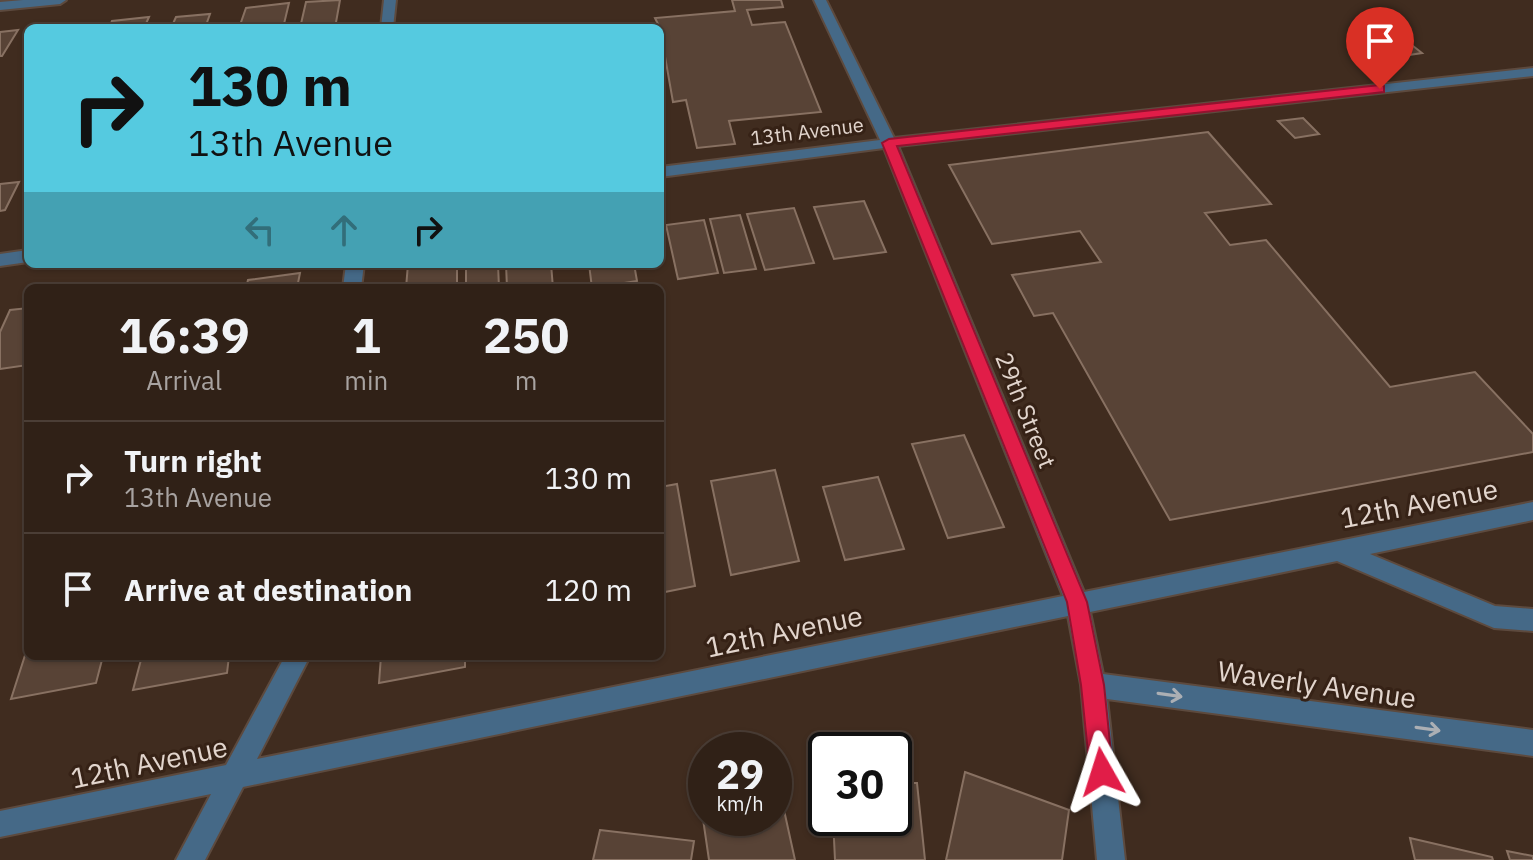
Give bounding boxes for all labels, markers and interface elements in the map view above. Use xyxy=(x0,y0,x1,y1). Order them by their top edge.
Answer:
pin xyxy=(1346,7,1414,89)
icon: arrive xyxy=(1358,19,1402,63)
text: 130 m xyxy=(188,49,352,121)
icon: right xyxy=(56,56,160,160)
street label: 13th Avenue xyxy=(749,111,865,151)
text: 13th Avenue xyxy=(188,119,393,166)
icon: left xyxy=(238,208,282,252)
icon: ahead xyxy=(322,208,366,252)
icon: right xyxy=(406,208,450,252)
text: 16:39 xyxy=(119,304,250,366)
text: 1 xyxy=(352,304,381,366)
text: 250 xyxy=(483,304,569,366)
street label: 29th Street xyxy=(988,347,1064,473)
text: Arrival xyxy=(146,363,222,397)
text: min xyxy=(344,363,388,397)
text: m xyxy=(515,363,537,397)
text: Turn right xyxy=(124,441,262,480)
icon: right xyxy=(56,455,100,499)
text: 130 m xyxy=(545,458,632,497)
street label: 12th Avenue xyxy=(1337,470,1501,536)
text: 13th Avenue xyxy=(124,480,272,514)
icon: arrive xyxy=(56,567,100,611)
text: Arrive at destination xyxy=(124,570,412,609)
text: 120 m xyxy=(545,570,632,609)
street label: 12th Avenue xyxy=(702,596,866,666)
street label: Waverly Avenue xyxy=(1215,652,1419,716)
one-way arrow xyxy=(1157,688,1182,703)
one-way arrow xyxy=(1415,722,1440,737)
street label: 12th Avenue xyxy=(67,727,231,797)
position arrow xyxy=(1060,730,1144,814)
speed limit sign: 30 xyxy=(808,732,912,836)
text: 29 xyxy=(716,748,764,800)
text: km/h xyxy=(716,790,764,817)

